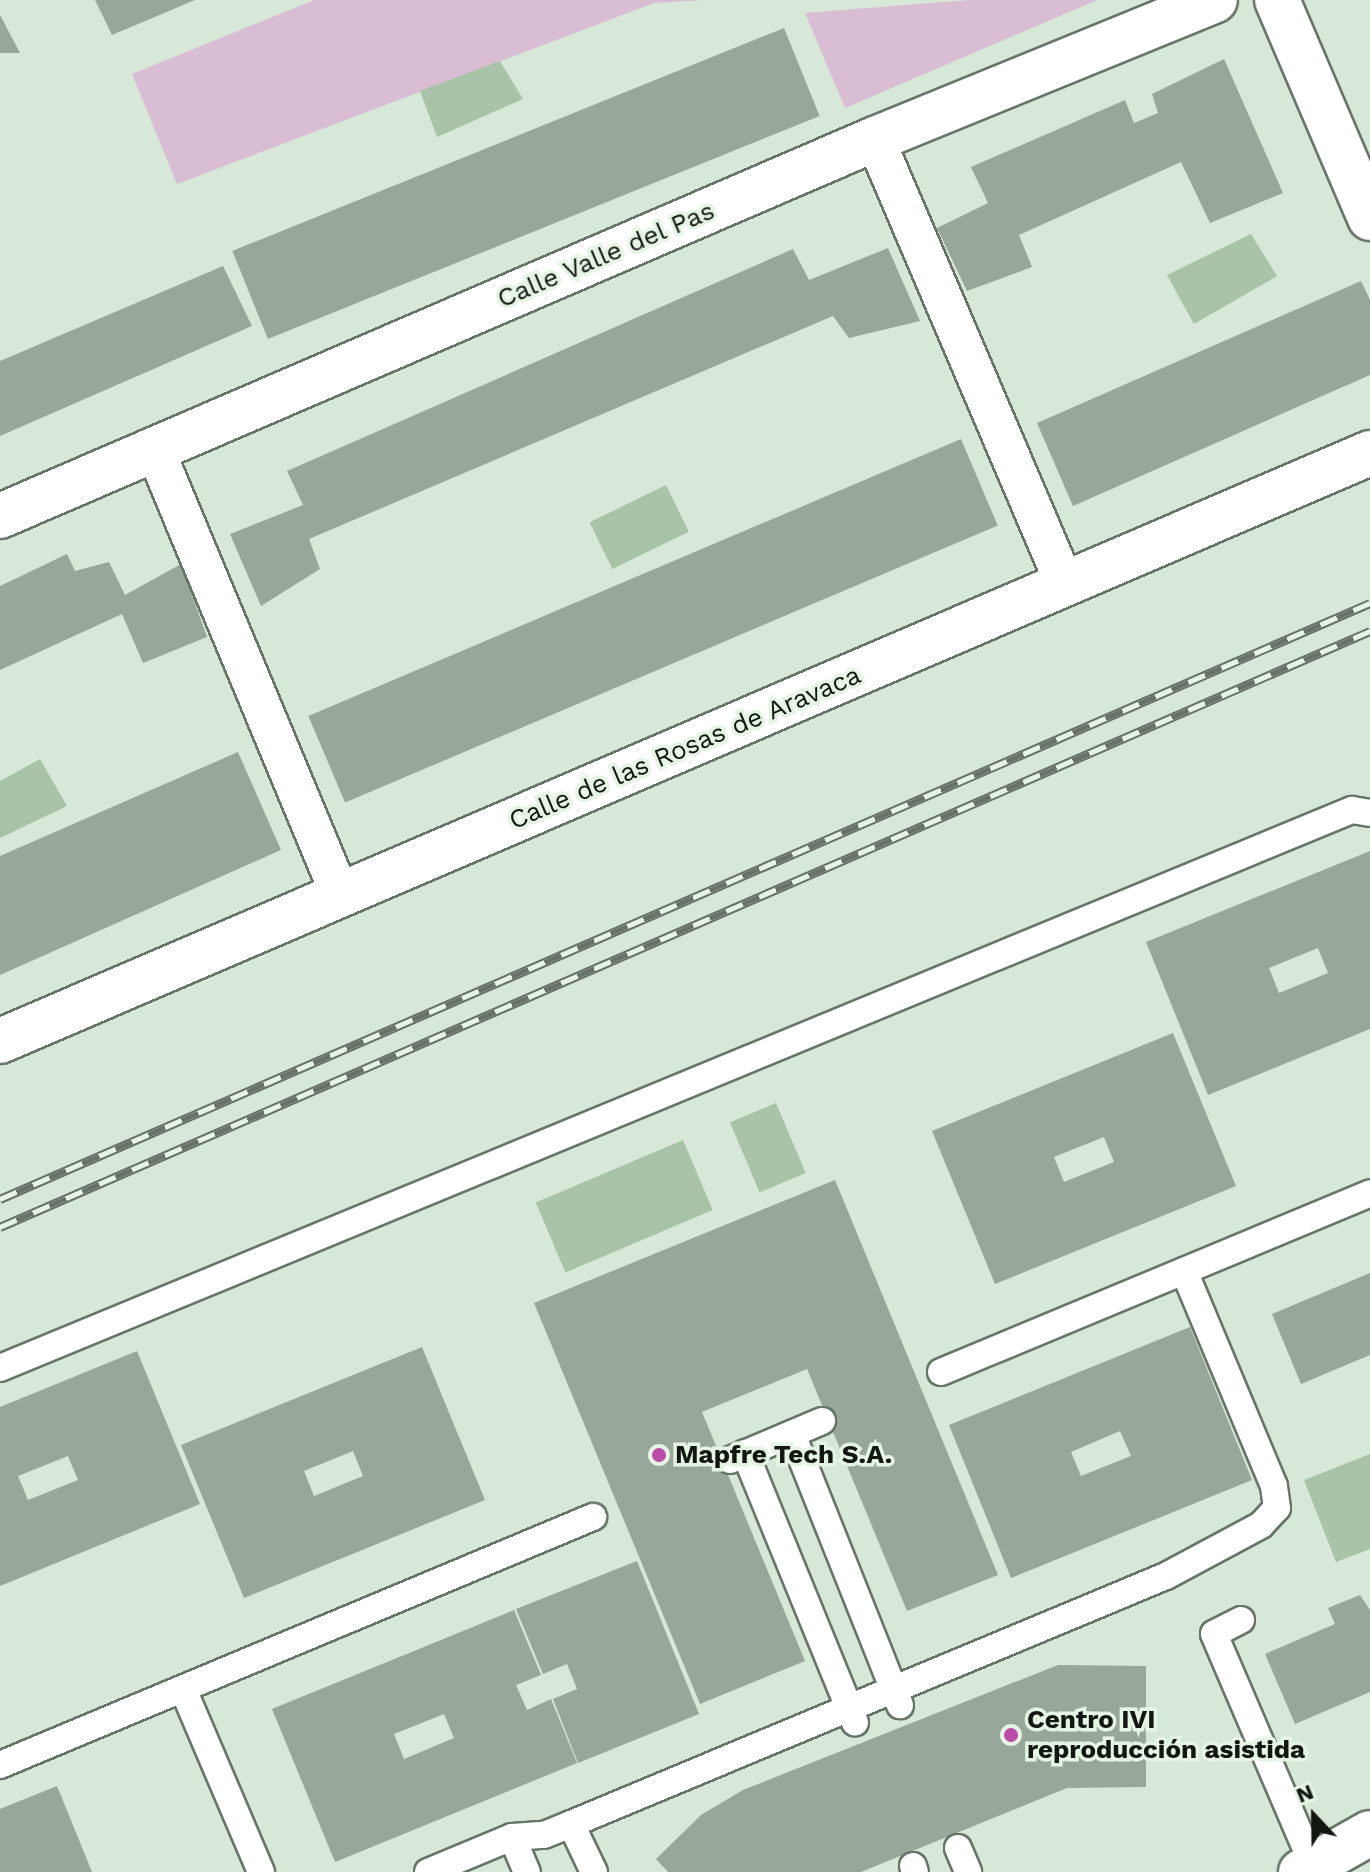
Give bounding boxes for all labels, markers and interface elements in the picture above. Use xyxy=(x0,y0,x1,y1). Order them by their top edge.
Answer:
street label: Calle Valle del Pas xyxy=(492,195,720,315)
street label: Calle de las Rosas de Aravaca xyxy=(504,659,866,837)
place label: Mapfre Tech S.A. xyxy=(675,1439,893,1471)
marker: Mapfre Tech S.A. xyxy=(650,1446,668,1464)
place label: Centro IVI reproducción asistida xyxy=(1027,1704,1305,1766)
marker: Centro IVI reproducción asistida xyxy=(1002,1726,1020,1744)
north arrow xyxy=(1274,1776,1354,1856)
text: N xyxy=(1293,1779,1317,1808)

